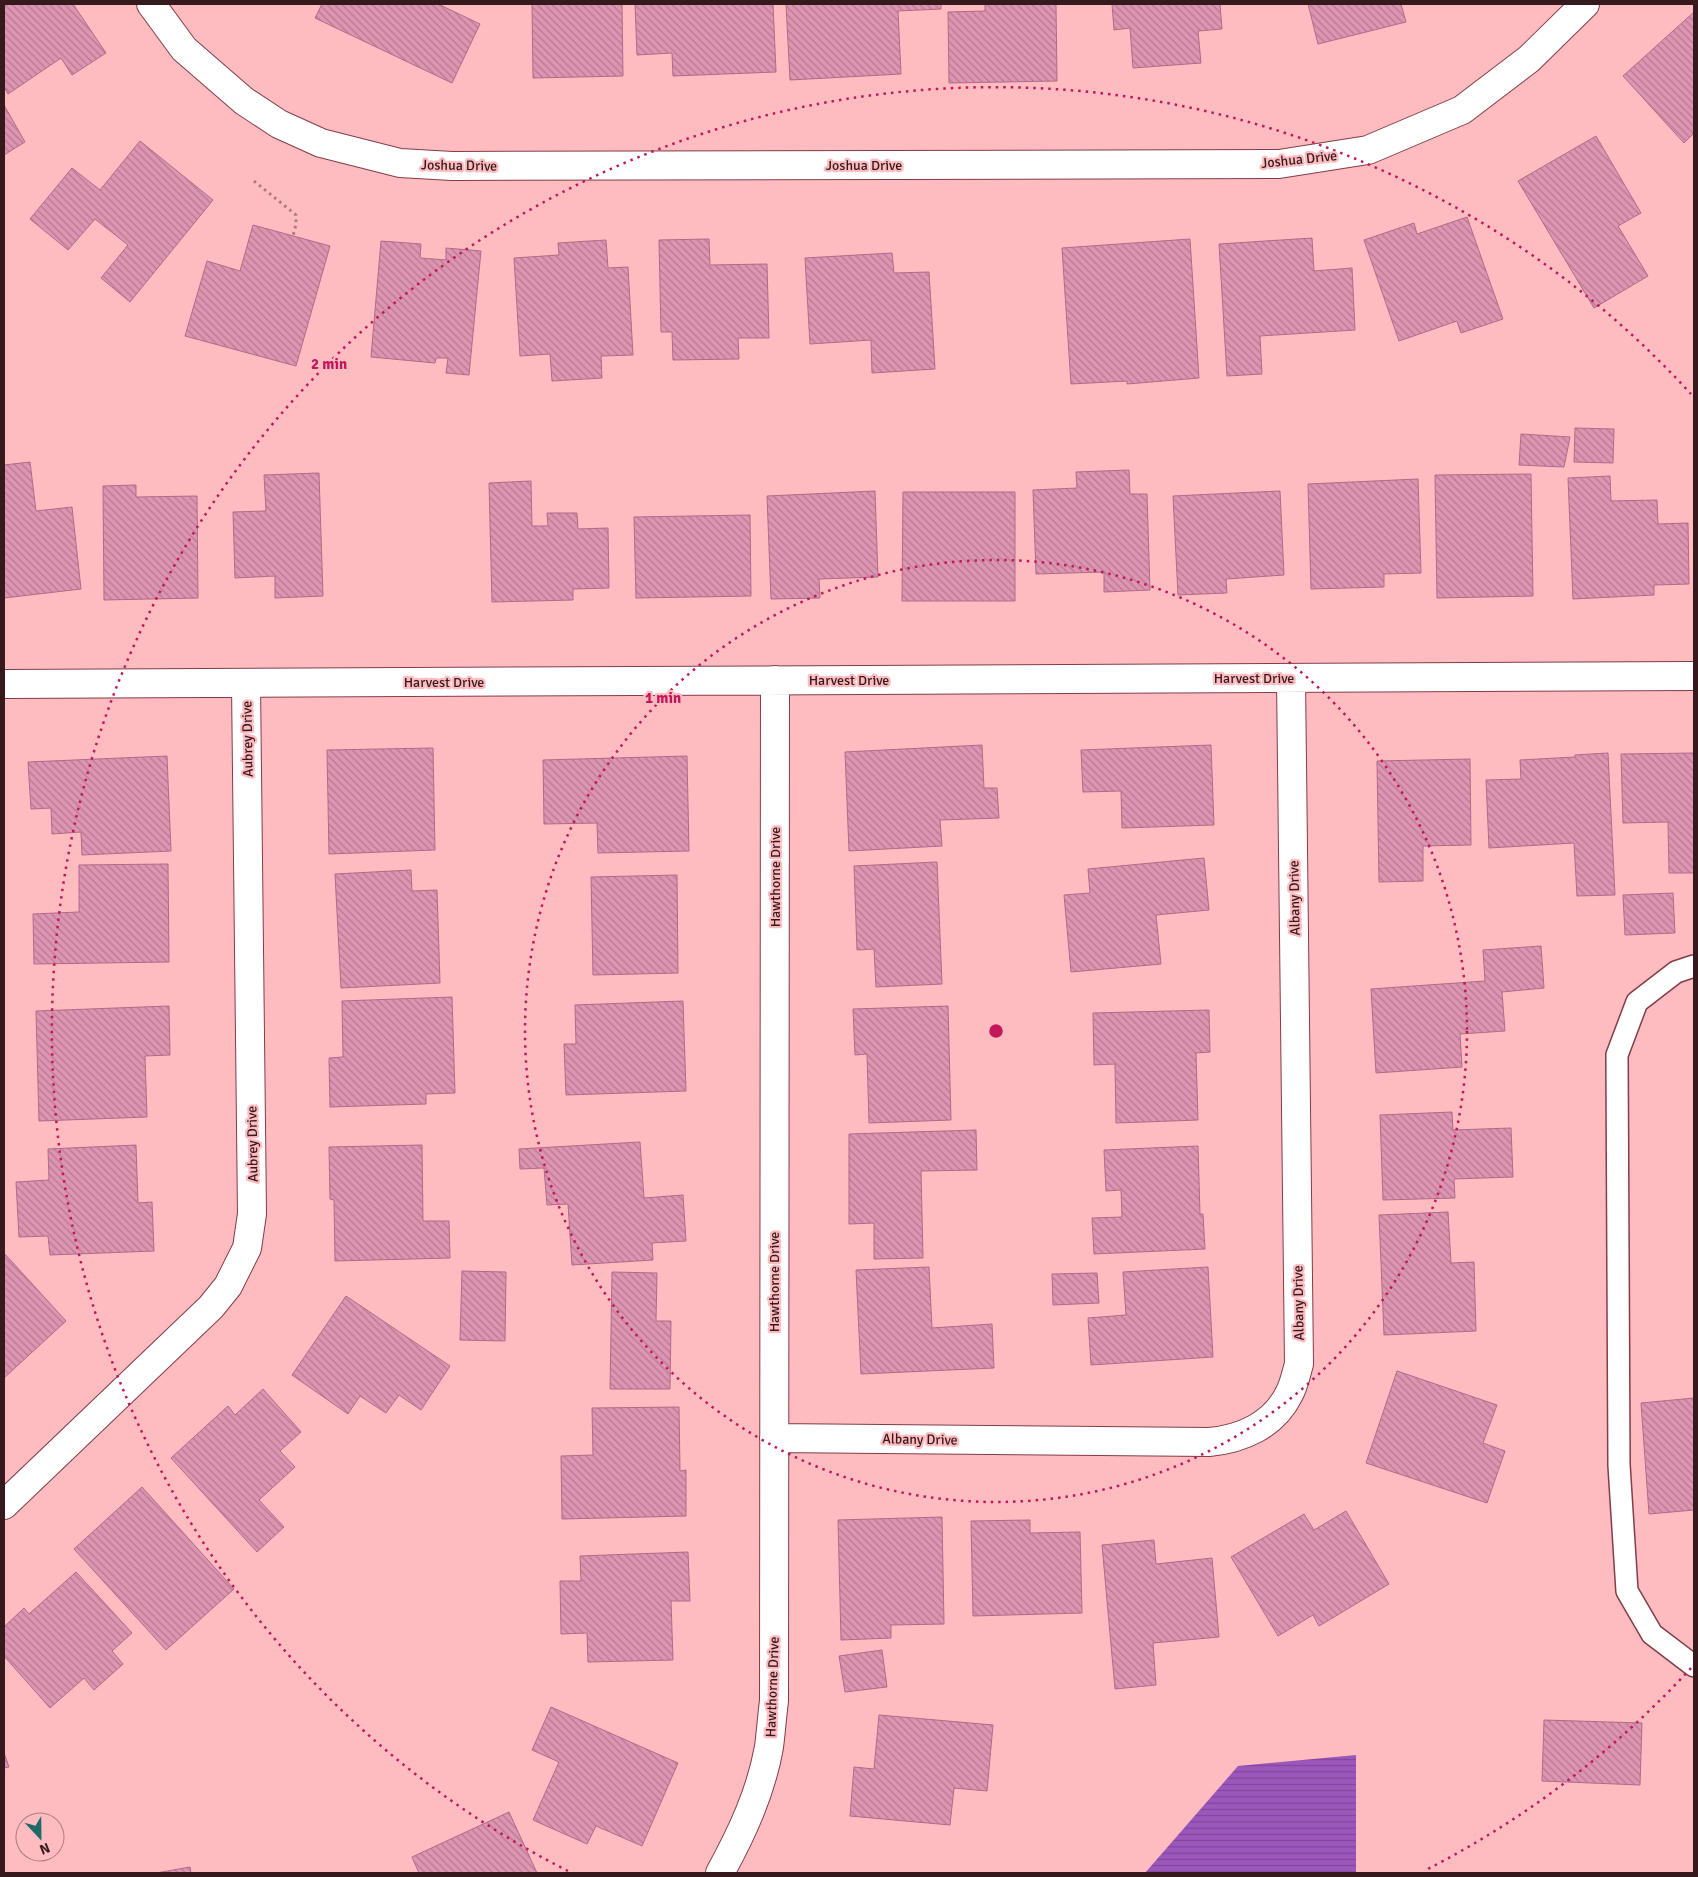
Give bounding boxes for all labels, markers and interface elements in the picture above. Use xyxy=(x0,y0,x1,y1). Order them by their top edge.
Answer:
street label: Joshua Drive xyxy=(1260,147,1338,172)
street label: Joshua Drive xyxy=(421,156,497,175)
street label: Joshua Drive xyxy=(826,157,902,174)
text: 2 min xyxy=(311,355,347,373)
street label: Harvest Drive xyxy=(1214,670,1294,687)
street label: Harvest Drive xyxy=(809,672,889,689)
street label: Harvest Drive xyxy=(404,674,484,691)
text: 1 min xyxy=(645,689,681,707)
street label: Aubrey Drive xyxy=(238,701,257,777)
street label: Hawthorne Drive xyxy=(767,827,784,927)
street label: Albany Drive xyxy=(1285,860,1304,936)
centre of rings xyxy=(987,1022,1005,1040)
street label: Aubrey Drive xyxy=(243,1106,262,1182)
street label: Hawthorne Drive xyxy=(766,1232,783,1332)
street label: Albany Drive xyxy=(1289,1265,1308,1341)
street label: Albany Drive xyxy=(882,1430,958,1449)
street label: Hawthorne Drive xyxy=(762,1636,783,1738)
north arrow xyxy=(15,1812,65,1862)
text: N xyxy=(37,1839,52,1858)

